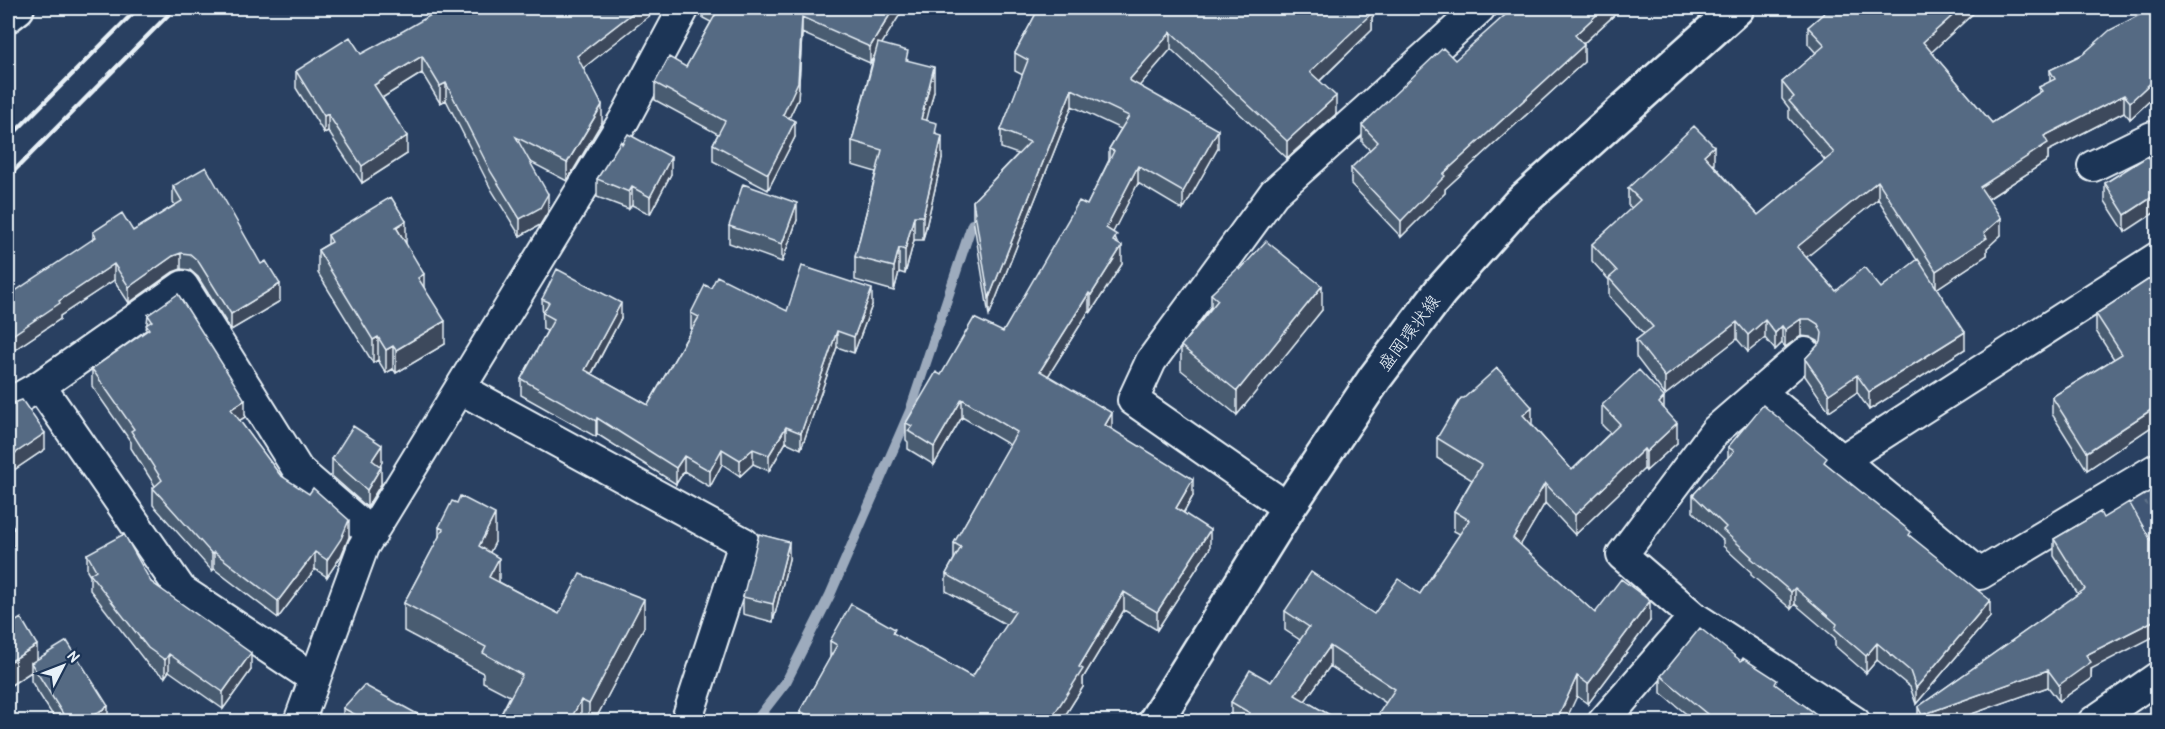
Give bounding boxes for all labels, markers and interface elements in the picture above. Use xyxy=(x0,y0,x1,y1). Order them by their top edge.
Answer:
street label: 盛岡環状線 xyxy=(1372,289,1446,376)
north arrow xyxy=(33,636,93,696)
text: N xyxy=(63,645,85,667)

